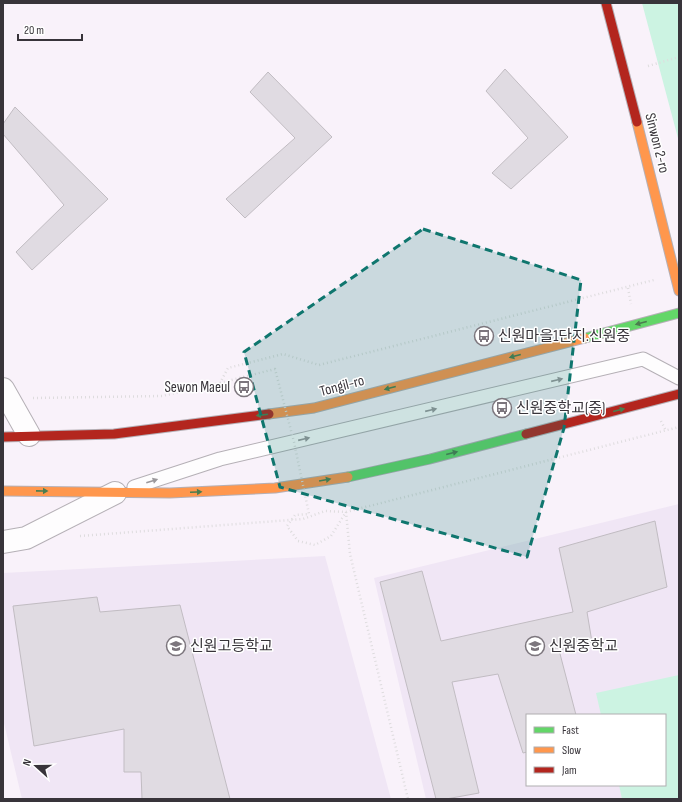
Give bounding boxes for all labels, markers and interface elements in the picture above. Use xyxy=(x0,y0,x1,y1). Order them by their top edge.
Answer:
scale bar xyxy=(18,16,82,42)
text: 20 m xyxy=(24,23,44,38)
street label: Sinwon 2-ro xyxy=(640,111,674,175)
one-way arrow xyxy=(635,320,647,326)
bus stop icon: 신원마을1단지.신원중 xyxy=(473,325,495,347)
place label: 신원마을1단지.신원중 xyxy=(498,327,630,346)
one-way arrow xyxy=(509,353,521,359)
street label: Tongil-ro xyxy=(318,371,366,401)
bus stop icon: Sewon Maeul xyxy=(233,376,255,398)
one-way arrow xyxy=(551,376,564,382)
place label: Sewon Maeul xyxy=(164,378,230,397)
one-way arrow xyxy=(383,386,396,392)
bus stop icon: 신원중학교(중) xyxy=(491,397,513,419)
place label: 신원중학교(중) xyxy=(516,399,605,418)
one-way arrow xyxy=(425,406,437,412)
one-way arrow xyxy=(613,407,625,413)
one-way arrow xyxy=(256,411,269,418)
one-way arrow xyxy=(298,436,310,442)
one-way arrow xyxy=(446,450,458,456)
one-way arrow xyxy=(319,477,331,483)
one-way arrow xyxy=(146,478,158,484)
one-way arrow xyxy=(36,488,49,494)
one-way arrow xyxy=(190,489,202,496)
school or university icon: 신원고등학교 xyxy=(165,635,187,657)
school or university icon: 신원중학교 xyxy=(524,635,546,657)
place label: 신원고등학교 xyxy=(190,637,273,656)
place label: 신원중학교 xyxy=(549,637,618,656)
legend xyxy=(526,714,666,786)
text: Fast xyxy=(562,723,579,738)
text: Slow xyxy=(562,743,581,758)
north arrow xyxy=(16,746,56,786)
text: N xyxy=(20,757,34,768)
text: Jam xyxy=(561,763,577,778)

